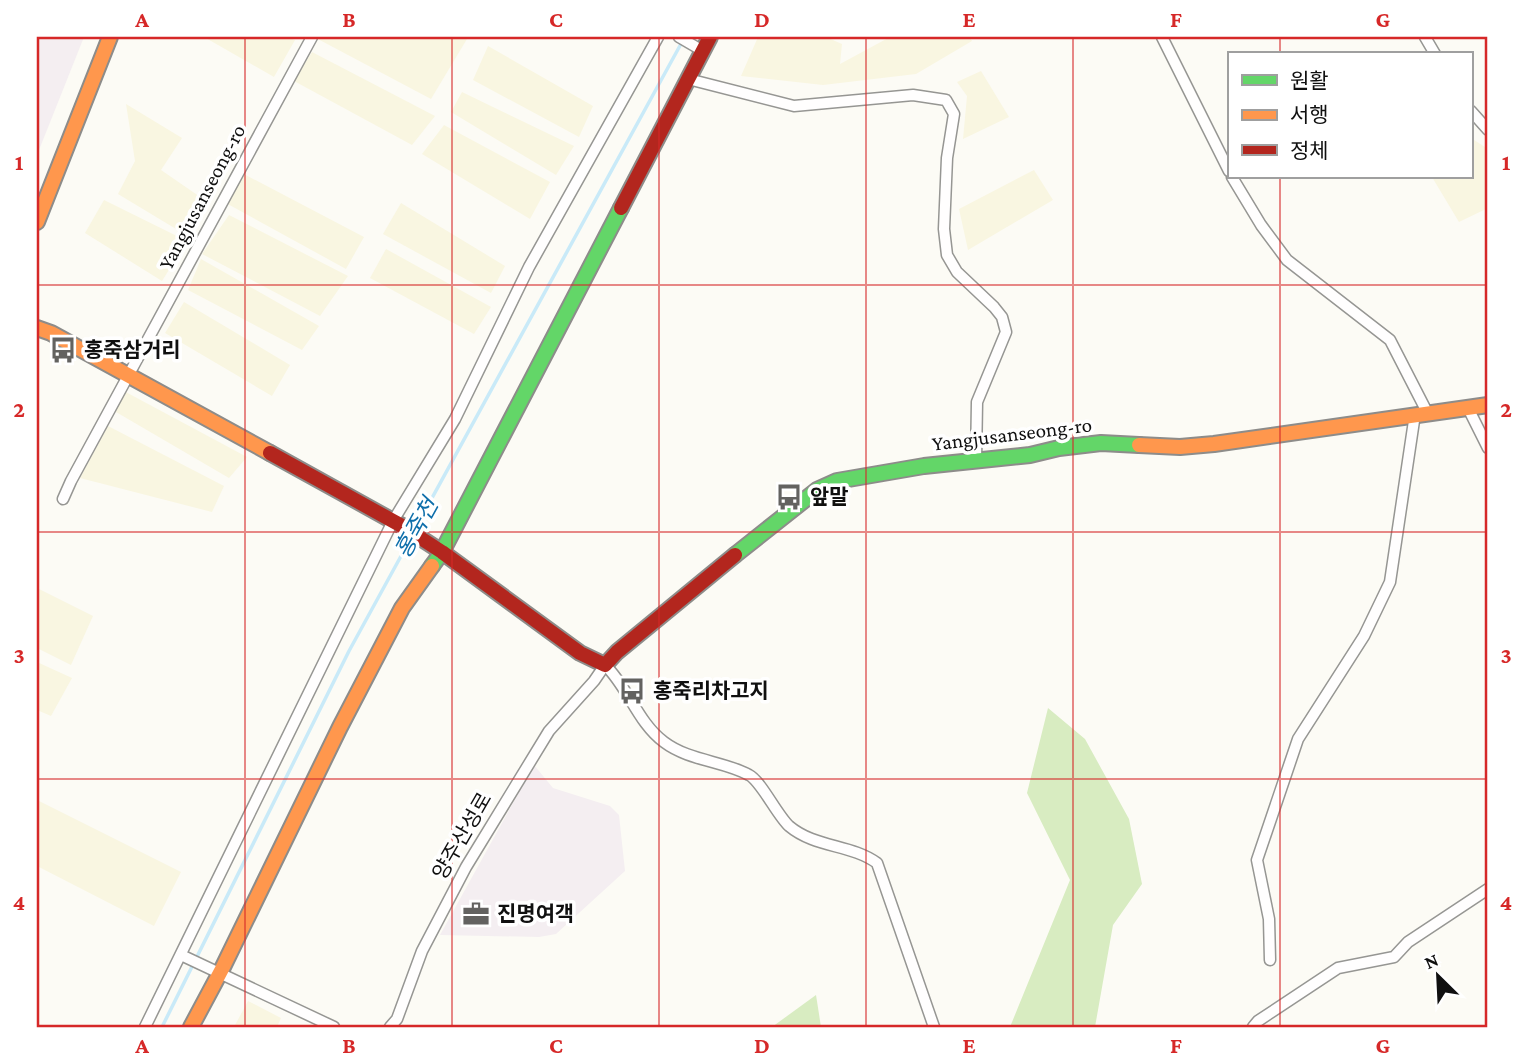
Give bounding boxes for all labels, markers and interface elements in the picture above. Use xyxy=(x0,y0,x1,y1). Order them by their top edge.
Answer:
text: A xyxy=(134,6,149,32)
text: B xyxy=(342,6,356,32)
text: C xyxy=(549,6,563,32)
text: D xyxy=(754,6,770,32)
text: E xyxy=(962,6,976,32)
text: F xyxy=(1170,6,1182,32)
text: G xyxy=(1376,6,1391,32)
legend xyxy=(1228,52,1472,178)
text: 원활 xyxy=(1290,69,1329,93)
text: 서행 xyxy=(1290,103,1329,127)
street label: Yangjusanseong-ro xyxy=(154,120,250,274)
text: 정체 xyxy=(1290,139,1329,163)
text: 1 xyxy=(15,149,24,175)
text: 1 xyxy=(1502,149,1511,175)
bus stop icon: 홍죽삼거리 xyxy=(48,335,78,365)
place label: 홍죽삼거리 xyxy=(84,338,181,362)
text: 2 xyxy=(13,396,25,422)
text: 2 xyxy=(1500,396,1512,422)
street label: Yangjusanseong-ro xyxy=(931,412,1093,456)
bus stop icon: 앞말 xyxy=(774,482,804,512)
place label: 앞말 xyxy=(810,485,849,509)
water label: 홍죽천 xyxy=(389,491,444,562)
text: 3 xyxy=(13,642,25,668)
text: 3 xyxy=(1500,642,1512,668)
bus stop icon: 홍죽리차고지 xyxy=(617,676,647,706)
place label: 홍죽리차고지 xyxy=(653,679,769,703)
street label: 양주산성로 xyxy=(427,788,497,884)
text: 4 xyxy=(13,889,25,915)
text: 4 xyxy=(1500,889,1512,915)
office icon: 진명여객 xyxy=(461,899,491,929)
place label: 진명여객 xyxy=(497,902,574,926)
north arrow xyxy=(1402,942,1472,1012)
text: N xyxy=(1421,949,1442,973)
text: A xyxy=(134,1032,149,1058)
text: B xyxy=(342,1032,356,1058)
text: C xyxy=(549,1032,563,1058)
text: D xyxy=(754,1032,770,1058)
text: E xyxy=(962,1032,976,1058)
text: F xyxy=(1170,1032,1182,1058)
text: G xyxy=(1376,1032,1391,1058)

